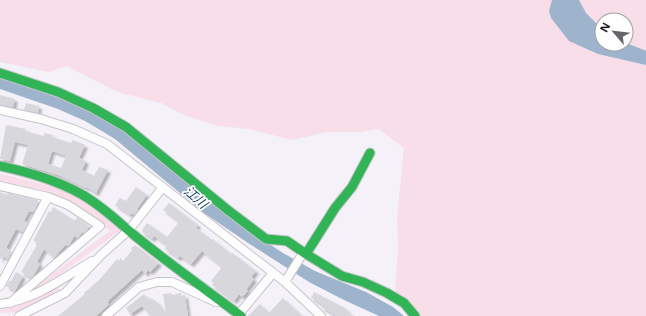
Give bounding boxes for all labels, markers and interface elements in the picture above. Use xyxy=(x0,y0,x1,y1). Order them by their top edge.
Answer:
north arrow xyxy=(594,12,634,52)
text: N xyxy=(596,20,613,35)
water label: 江川 xyxy=(180,182,213,214)

